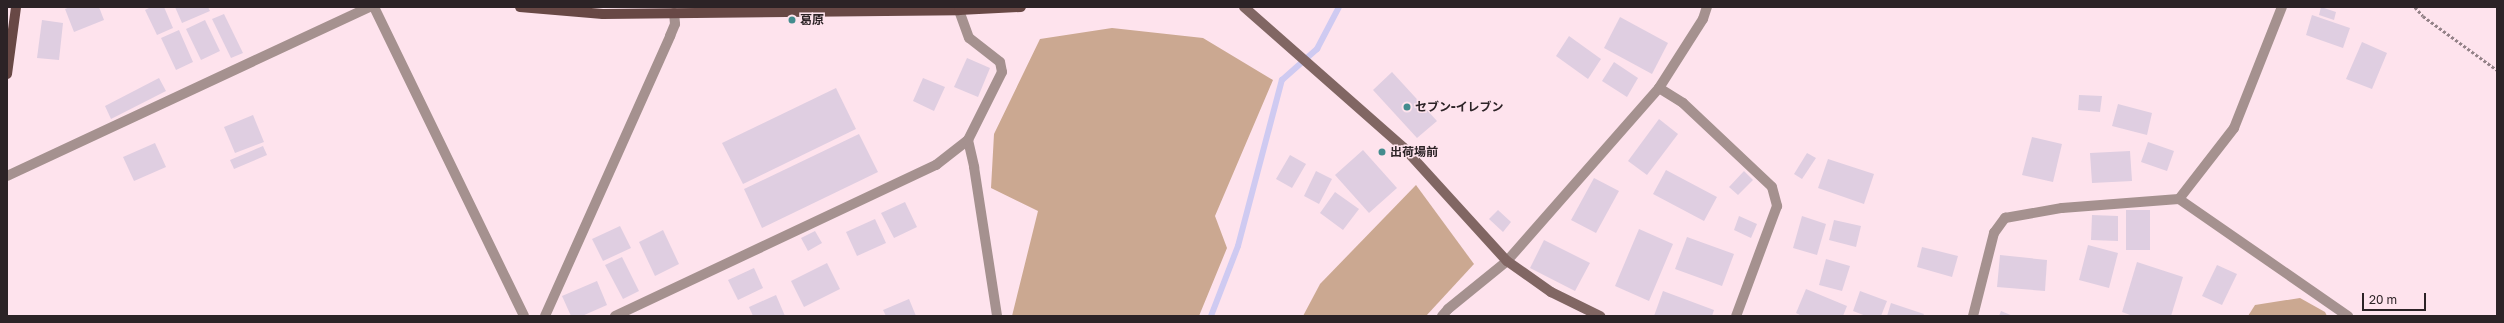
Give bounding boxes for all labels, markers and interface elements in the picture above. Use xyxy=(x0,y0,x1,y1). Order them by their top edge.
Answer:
place label: 葛原 xyxy=(800,13,824,27)
marker: 葛原 xyxy=(787,15,797,25)
place label: セブン-イレブン xyxy=(1415,100,1504,114)
marker: セブン-イレブン xyxy=(1402,102,1412,112)
place label: 出荷場前 xyxy=(1390,145,1438,159)
marker: 出荷場前 xyxy=(1377,147,1387,157)
scale bar xyxy=(2364,285,2428,311)
text: 20 m xyxy=(2369,292,2397,307)

